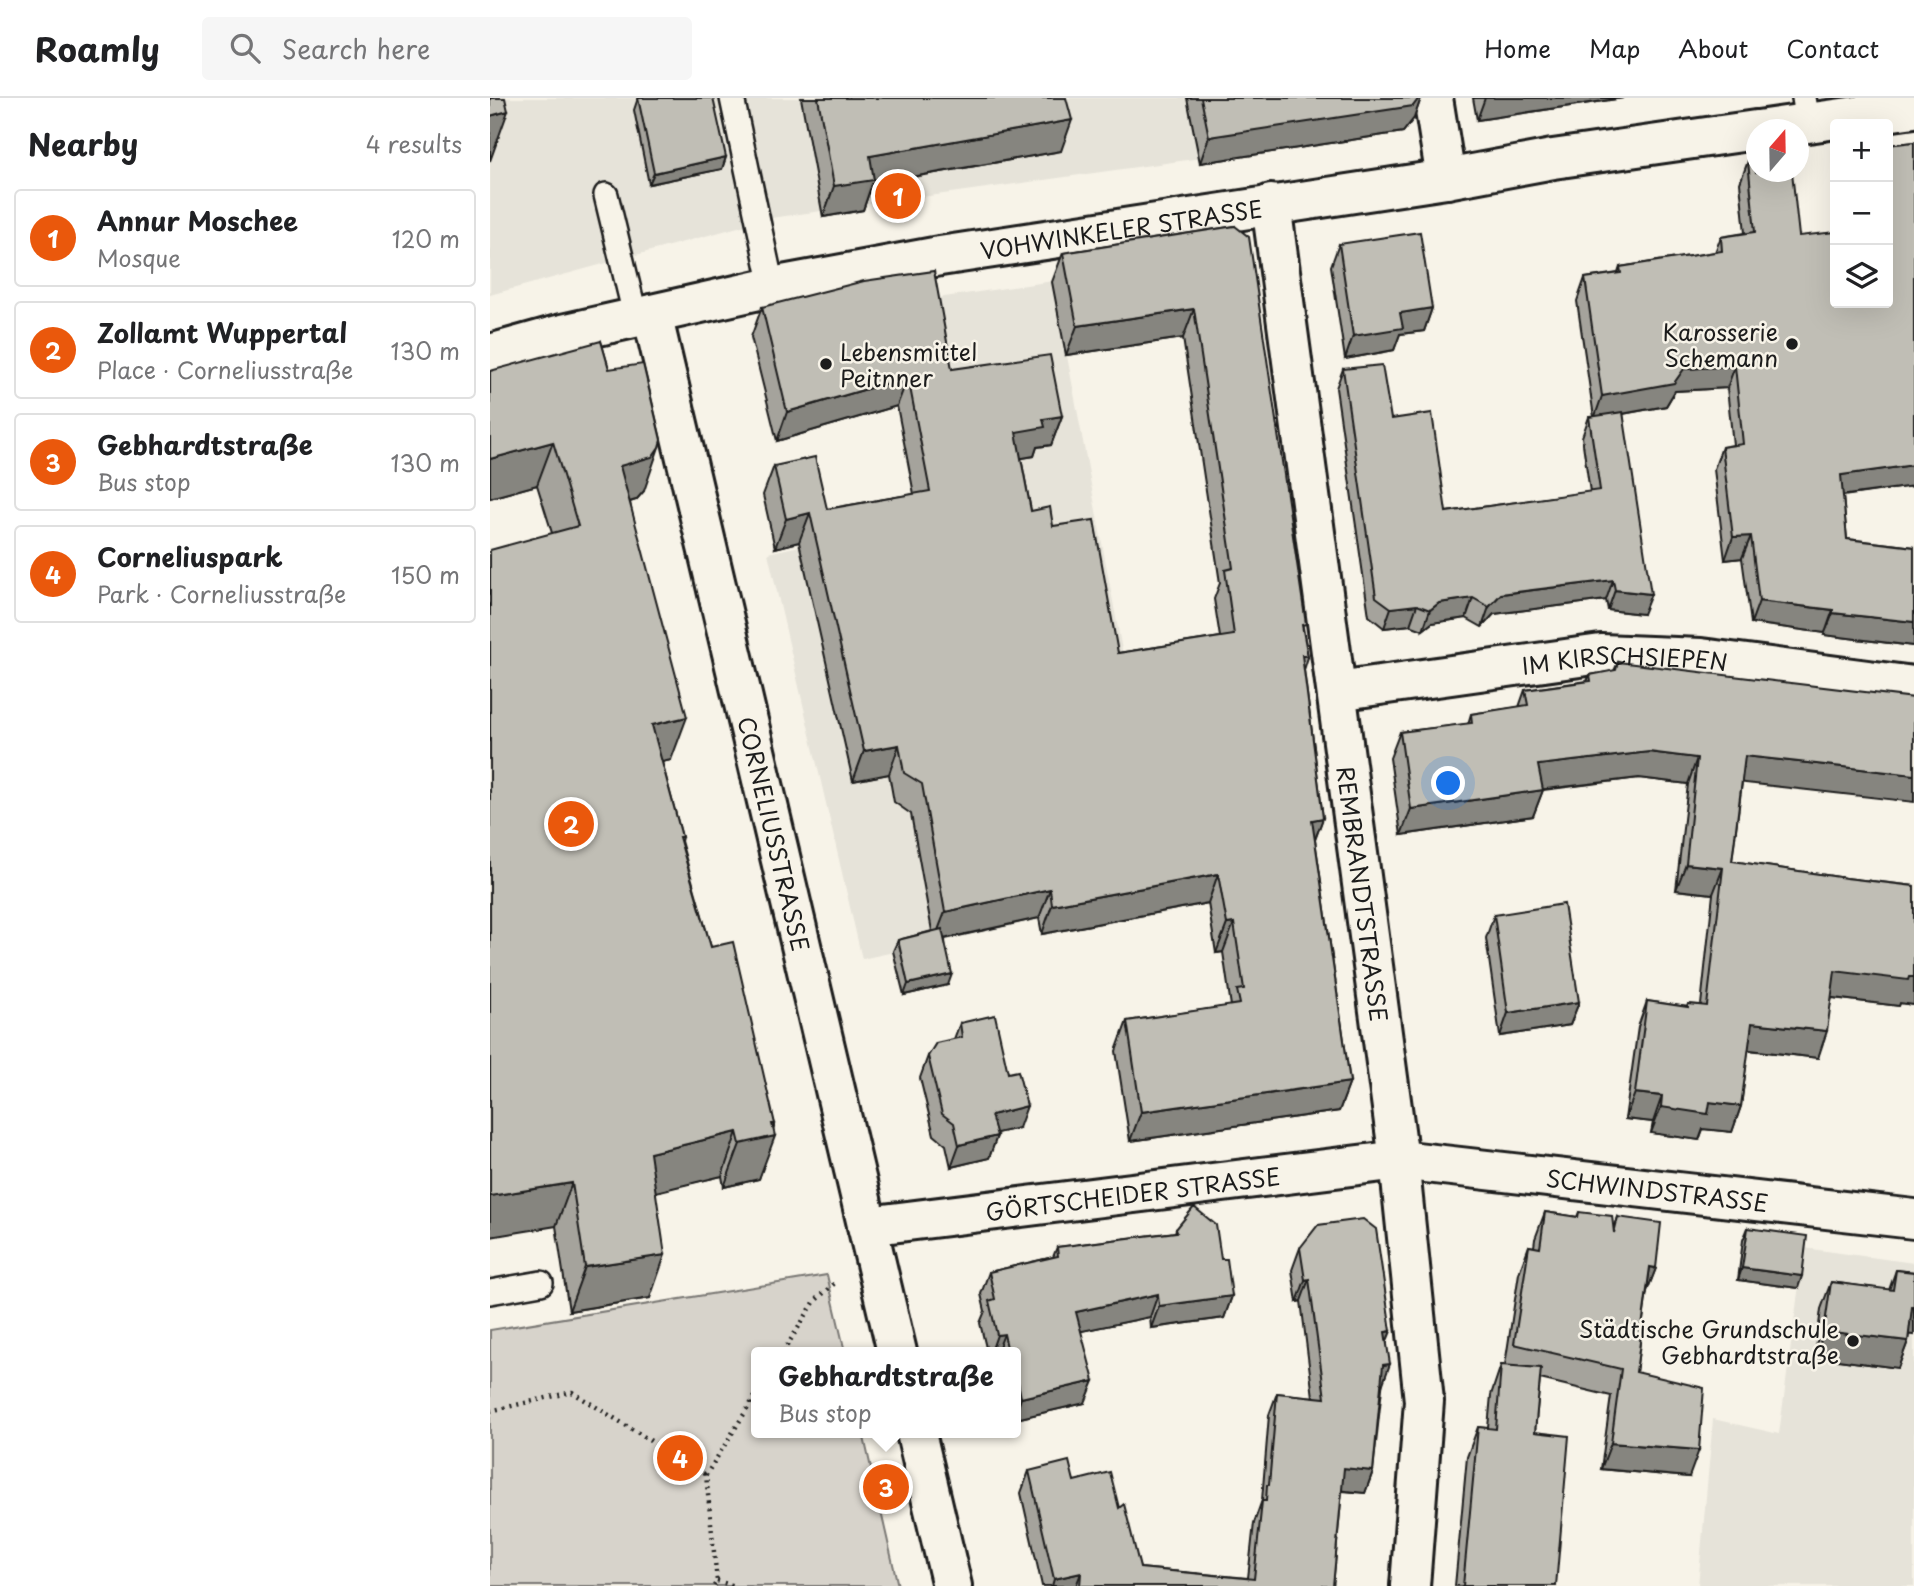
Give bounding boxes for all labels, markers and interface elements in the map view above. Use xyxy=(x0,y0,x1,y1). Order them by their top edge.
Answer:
search box xyxy=(202,17,692,80)
text: Roamly xyxy=(35,23,160,73)
icon: search xyxy=(226,29,264,67)
text: Search here xyxy=(282,29,430,68)
text: Home xyxy=(1484,30,1551,66)
text: Map xyxy=(1589,30,1640,66)
text: About xyxy=(1678,30,1748,66)
text: Contact xyxy=(1786,30,1879,66)
north arrow xyxy=(1746,119,1809,182)
map controls xyxy=(1830,119,1893,308)
button: + xyxy=(1830,119,1893,182)
text: Nearby xyxy=(28,121,138,166)
text: 4 results xyxy=(366,126,462,161)
pin: 1 xyxy=(875,170,921,222)
button: − xyxy=(1830,182,1893,245)
street label: VOHWINKELER STRASSE xyxy=(978,190,1265,267)
text: Annur Moschee xyxy=(97,201,298,240)
text: 1 xyxy=(48,221,59,256)
text: 120 m xyxy=(392,221,460,256)
text: Mosque xyxy=(97,240,181,275)
button: layers xyxy=(1830,245,1893,308)
text: Zollamt Wuppertal xyxy=(97,313,347,352)
place label: Karosserie Schemann xyxy=(1663,314,1778,375)
text: 2 xyxy=(45,333,61,368)
text: 130 m xyxy=(390,333,460,368)
place label: Lebensmittel Peitnner xyxy=(840,334,977,395)
marker: Karosserie Schemann xyxy=(1784,336,1800,352)
text: Place · Corneliusstraße xyxy=(97,352,353,387)
marker: Lebensmittel Peitnner xyxy=(818,356,834,372)
text: Gebhardtstraße xyxy=(97,425,313,464)
text: 3 xyxy=(45,445,61,480)
text: 130 m xyxy=(390,445,460,480)
text: Bus stop xyxy=(97,464,191,499)
text: Corneliuspark xyxy=(97,537,283,576)
text: 4 xyxy=(45,557,61,592)
text: 150 m xyxy=(391,557,460,592)
text: Park · Corneliusstraße xyxy=(97,576,346,611)
street label: IM KIRSCHSIEPEN xyxy=(1519,636,1730,682)
street label: CORNELIUSSTRASSE xyxy=(730,713,819,955)
street label: REMBRANDTSTRASSE xyxy=(1329,764,1398,1024)
your location xyxy=(1431,766,1465,800)
pin: 2 xyxy=(548,798,594,850)
street label: GÖRTSCHEIDER STRASSE xyxy=(983,1157,1282,1229)
street label: SCHWINDSTRASSE xyxy=(1544,1159,1770,1220)
place label: Städtische Grundschule Gebhardtstraße xyxy=(1579,1311,1839,1372)
marker: Städtische Grundschule Gebhardtstraße xyxy=(1845,1333,1861,1349)
popup xyxy=(751,1347,1021,1438)
text: Gebhardtstraße xyxy=(778,1356,994,1395)
text: Bus stop xyxy=(778,1395,872,1430)
pin: 4 xyxy=(657,1432,703,1484)
pin: 3 xyxy=(863,1461,909,1513)

